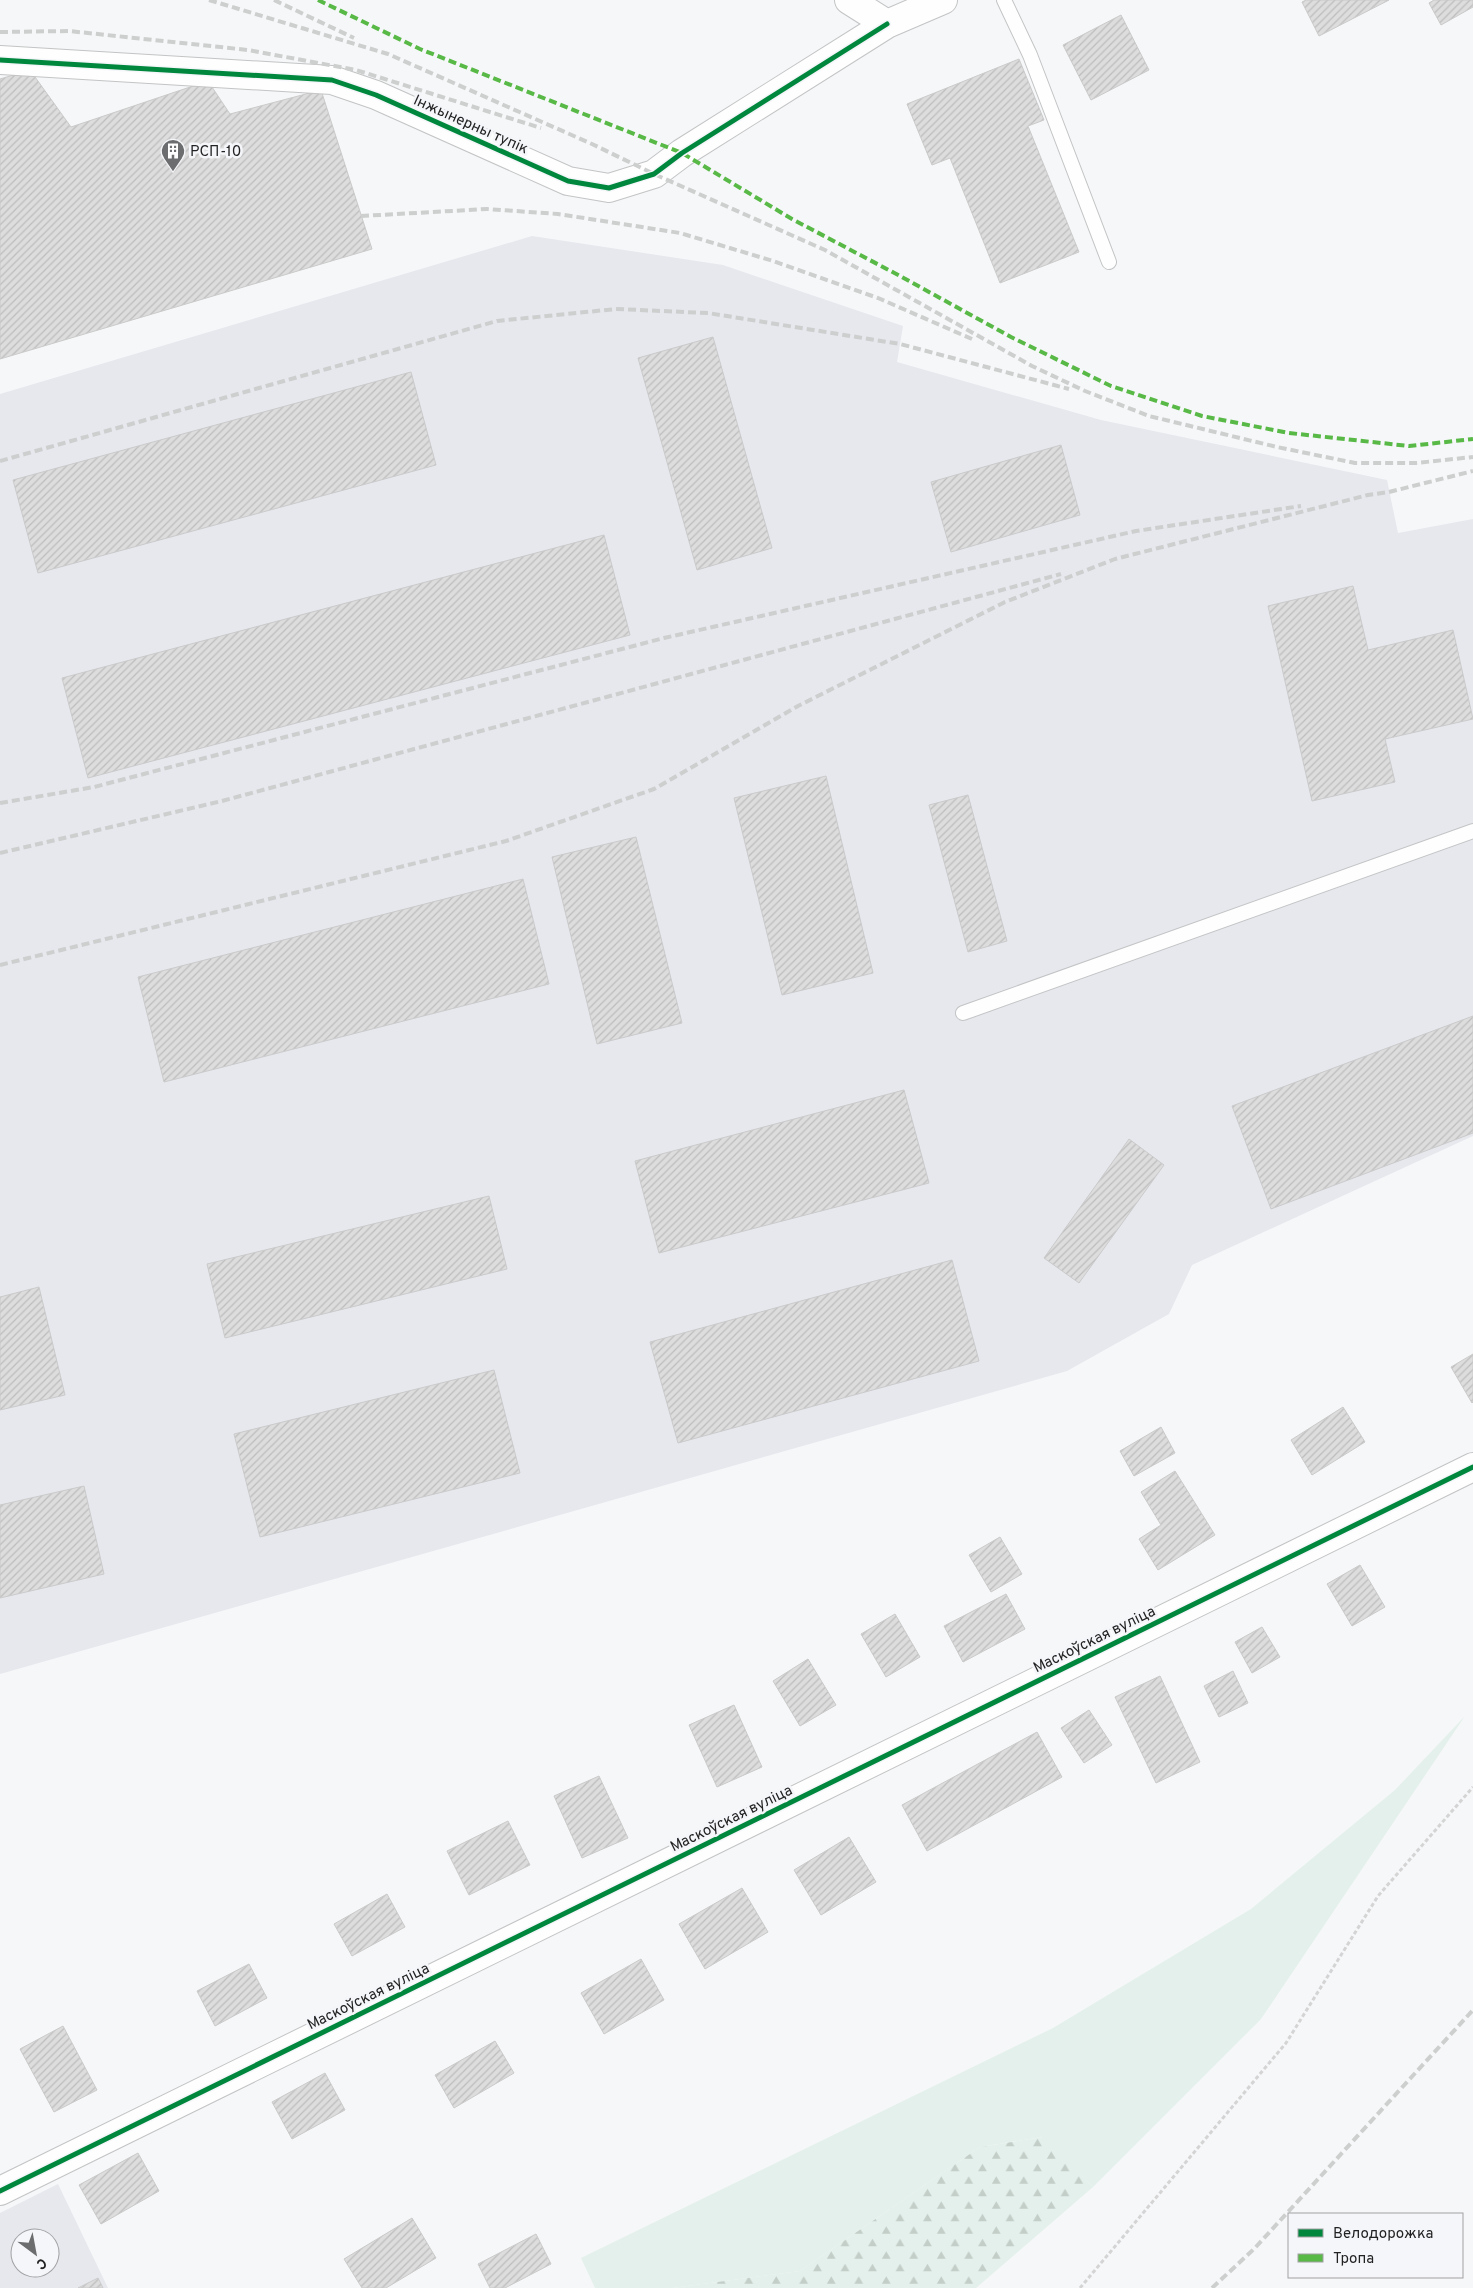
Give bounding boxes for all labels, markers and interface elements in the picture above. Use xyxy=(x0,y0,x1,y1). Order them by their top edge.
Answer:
street label: Інжынерны тупік xyxy=(410,92,531,159)
building icon: РСП-10 xyxy=(160,138,186,172)
place label: РСП-10 xyxy=(190,143,241,162)
street label: Маскоўская вуліца xyxy=(1030,1603,1159,1678)
street label: Маскоўская вуліца xyxy=(667,1782,796,1857)
street label: Маскоўская вуліца xyxy=(304,1960,433,2035)
legend xyxy=(1288,2213,1463,2278)
text: Велодорожка xyxy=(1333,2225,1433,2244)
north arrow xyxy=(10,2228,60,2278)
text: Тропа xyxy=(1333,2250,1374,2269)
text: С xyxy=(33,2253,49,2272)

